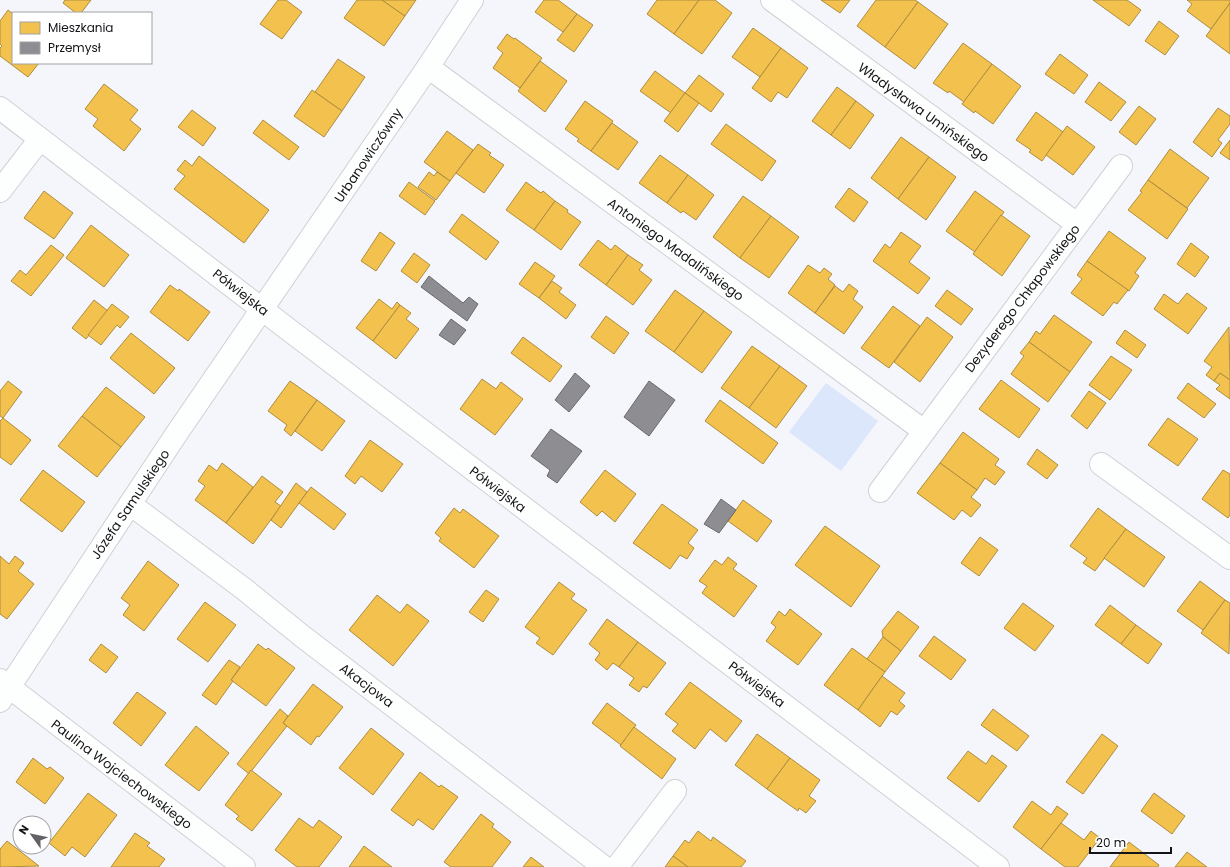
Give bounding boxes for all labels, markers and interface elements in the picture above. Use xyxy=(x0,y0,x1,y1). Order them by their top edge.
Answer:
legend xyxy=(12,12,152,64)
text: Mieszkania xyxy=(48,19,114,36)
text: Przemysł xyxy=(48,39,101,56)
street label: Władysława Umińskiego xyxy=(854,58,993,167)
street label: Urbanowiczówny xyxy=(330,104,407,206)
street label: Antoniego Madalińskiego xyxy=(604,193,748,305)
street label: Dezyderego Chłapowskiego xyxy=(960,220,1084,376)
street label: Półwiejska xyxy=(209,264,273,320)
street label: Józefa Samulskiego xyxy=(86,446,174,563)
street label: Półwiejska xyxy=(465,462,530,517)
street label: Półwiejska xyxy=(724,657,789,712)
street label: Akacjowa xyxy=(336,659,398,712)
street label: Paulina Wojciechowskiego xyxy=(47,715,196,834)
north arrow xyxy=(12,815,52,855)
text: N xyxy=(15,822,33,837)
scale bar xyxy=(1090,829,1171,855)
text: 20 m xyxy=(1096,834,1126,851)

